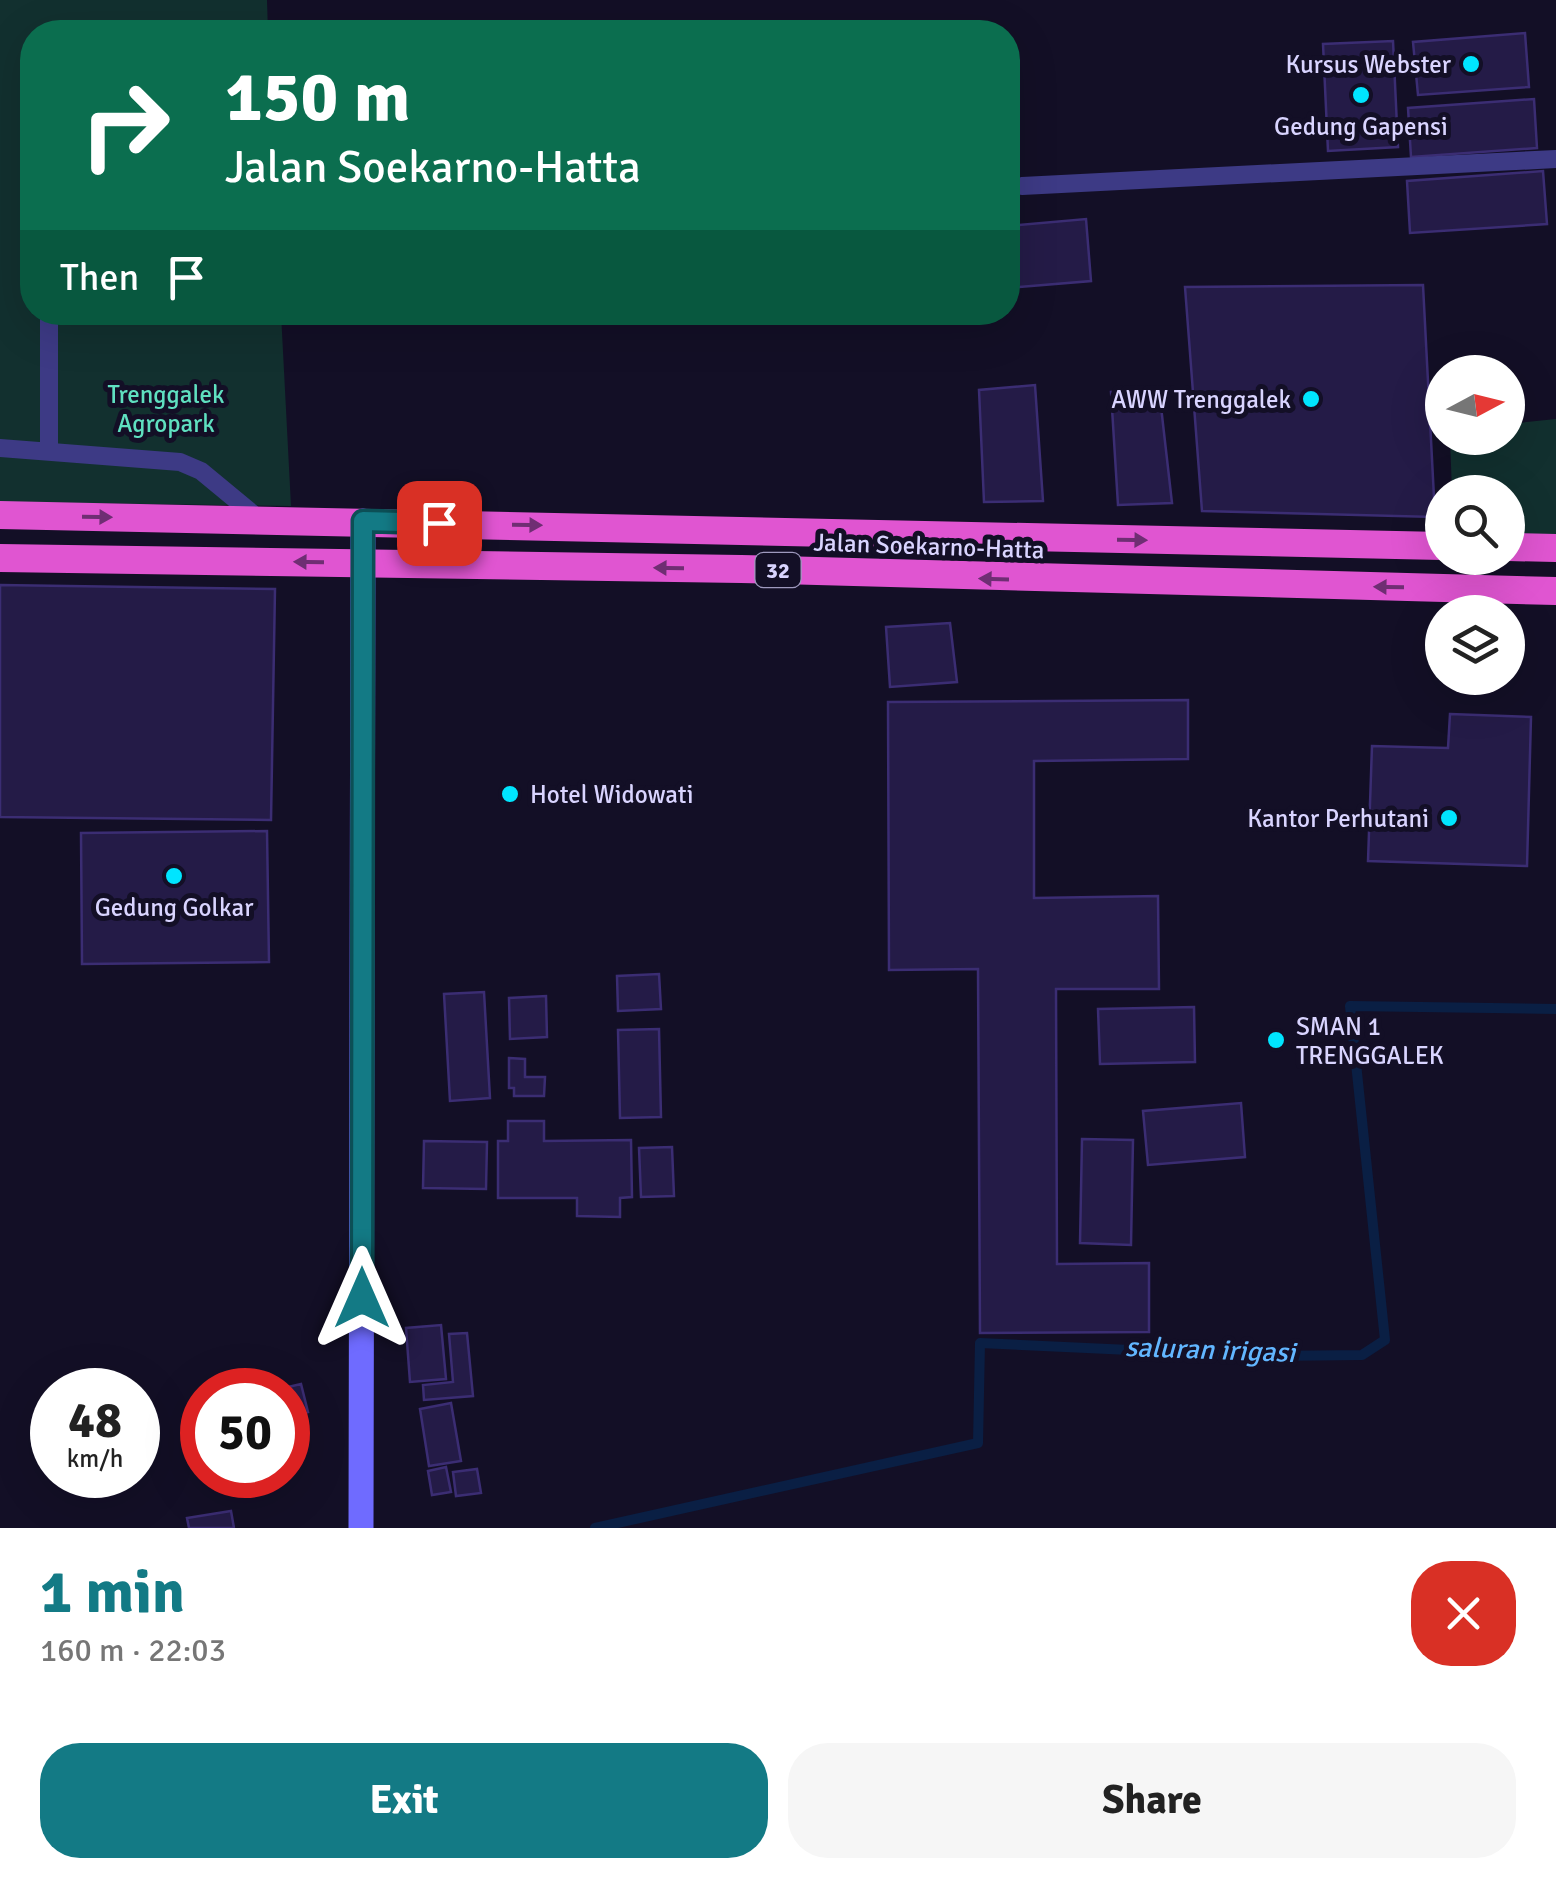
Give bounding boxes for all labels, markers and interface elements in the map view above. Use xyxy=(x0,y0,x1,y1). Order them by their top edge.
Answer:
place label: Kursus Webster xyxy=(1285,49,1452,80)
marker: Kursus Webster xyxy=(1460,53,1482,75)
text: 150 m xyxy=(225,54,410,140)
icon: right xyxy=(60,60,190,190)
marker: Gedung Gapensi xyxy=(1350,84,1372,106)
place label: Gedung Gapensi xyxy=(1274,111,1448,142)
text: Jalan Soekarno-Hatta xyxy=(225,140,641,195)
icon: arrive xyxy=(159,250,214,305)
text: Then xyxy=(60,254,139,301)
north arrow xyxy=(1425,355,1525,455)
map controls xyxy=(1425,355,1525,695)
park label: Trenggalek Agropark xyxy=(107,379,225,439)
place label: AWW Trenggalek xyxy=(1111,384,1291,415)
marker: AWW Trenggalek xyxy=(1300,388,1322,410)
button: search xyxy=(1425,475,1525,575)
pin xyxy=(397,481,482,566)
icon: arrive xyxy=(412,496,467,551)
one-way arrow xyxy=(82,509,114,525)
one-way arrow xyxy=(512,518,544,534)
street label: Jalan Soekarno-Hatta xyxy=(813,526,1045,566)
one-way arrow xyxy=(1117,532,1149,548)
road number: 32 xyxy=(756,553,800,587)
one-way arrow xyxy=(292,554,324,570)
one-way arrow xyxy=(652,560,684,576)
one-way arrow xyxy=(977,570,1009,586)
one-way arrow xyxy=(1372,579,1404,595)
button: layers xyxy=(1425,595,1525,695)
place label: Hotel Widowati xyxy=(530,779,693,810)
marker: Hotel Widowati xyxy=(499,783,521,805)
place label: Kantor Perhutani xyxy=(1247,803,1429,834)
marker: Kantor Perhutani xyxy=(1438,807,1460,829)
marker: Gedung Golkar xyxy=(163,865,185,887)
place label: Gedung Golkar xyxy=(95,892,254,923)
place label: SMAN 1 TRENGGALEK xyxy=(1296,1011,1444,1071)
marker: SMAN 1 TRENGGALEK xyxy=(1265,1029,1287,1051)
position arrow xyxy=(310,1246,414,1350)
water label: saluran irigasi xyxy=(1124,1330,1298,1370)
speed limit sign: 50 xyxy=(180,1368,310,1498)
text: 48 xyxy=(68,1390,122,1452)
text: km/h xyxy=(67,1443,123,1474)
text: 1 min xyxy=(40,1556,185,1630)
button: close xyxy=(1411,1561,1516,1666)
text: 160 m · 22:03 xyxy=(40,1631,226,1670)
button: Exit xyxy=(40,1743,768,1858)
button: Share xyxy=(788,1743,1516,1858)

